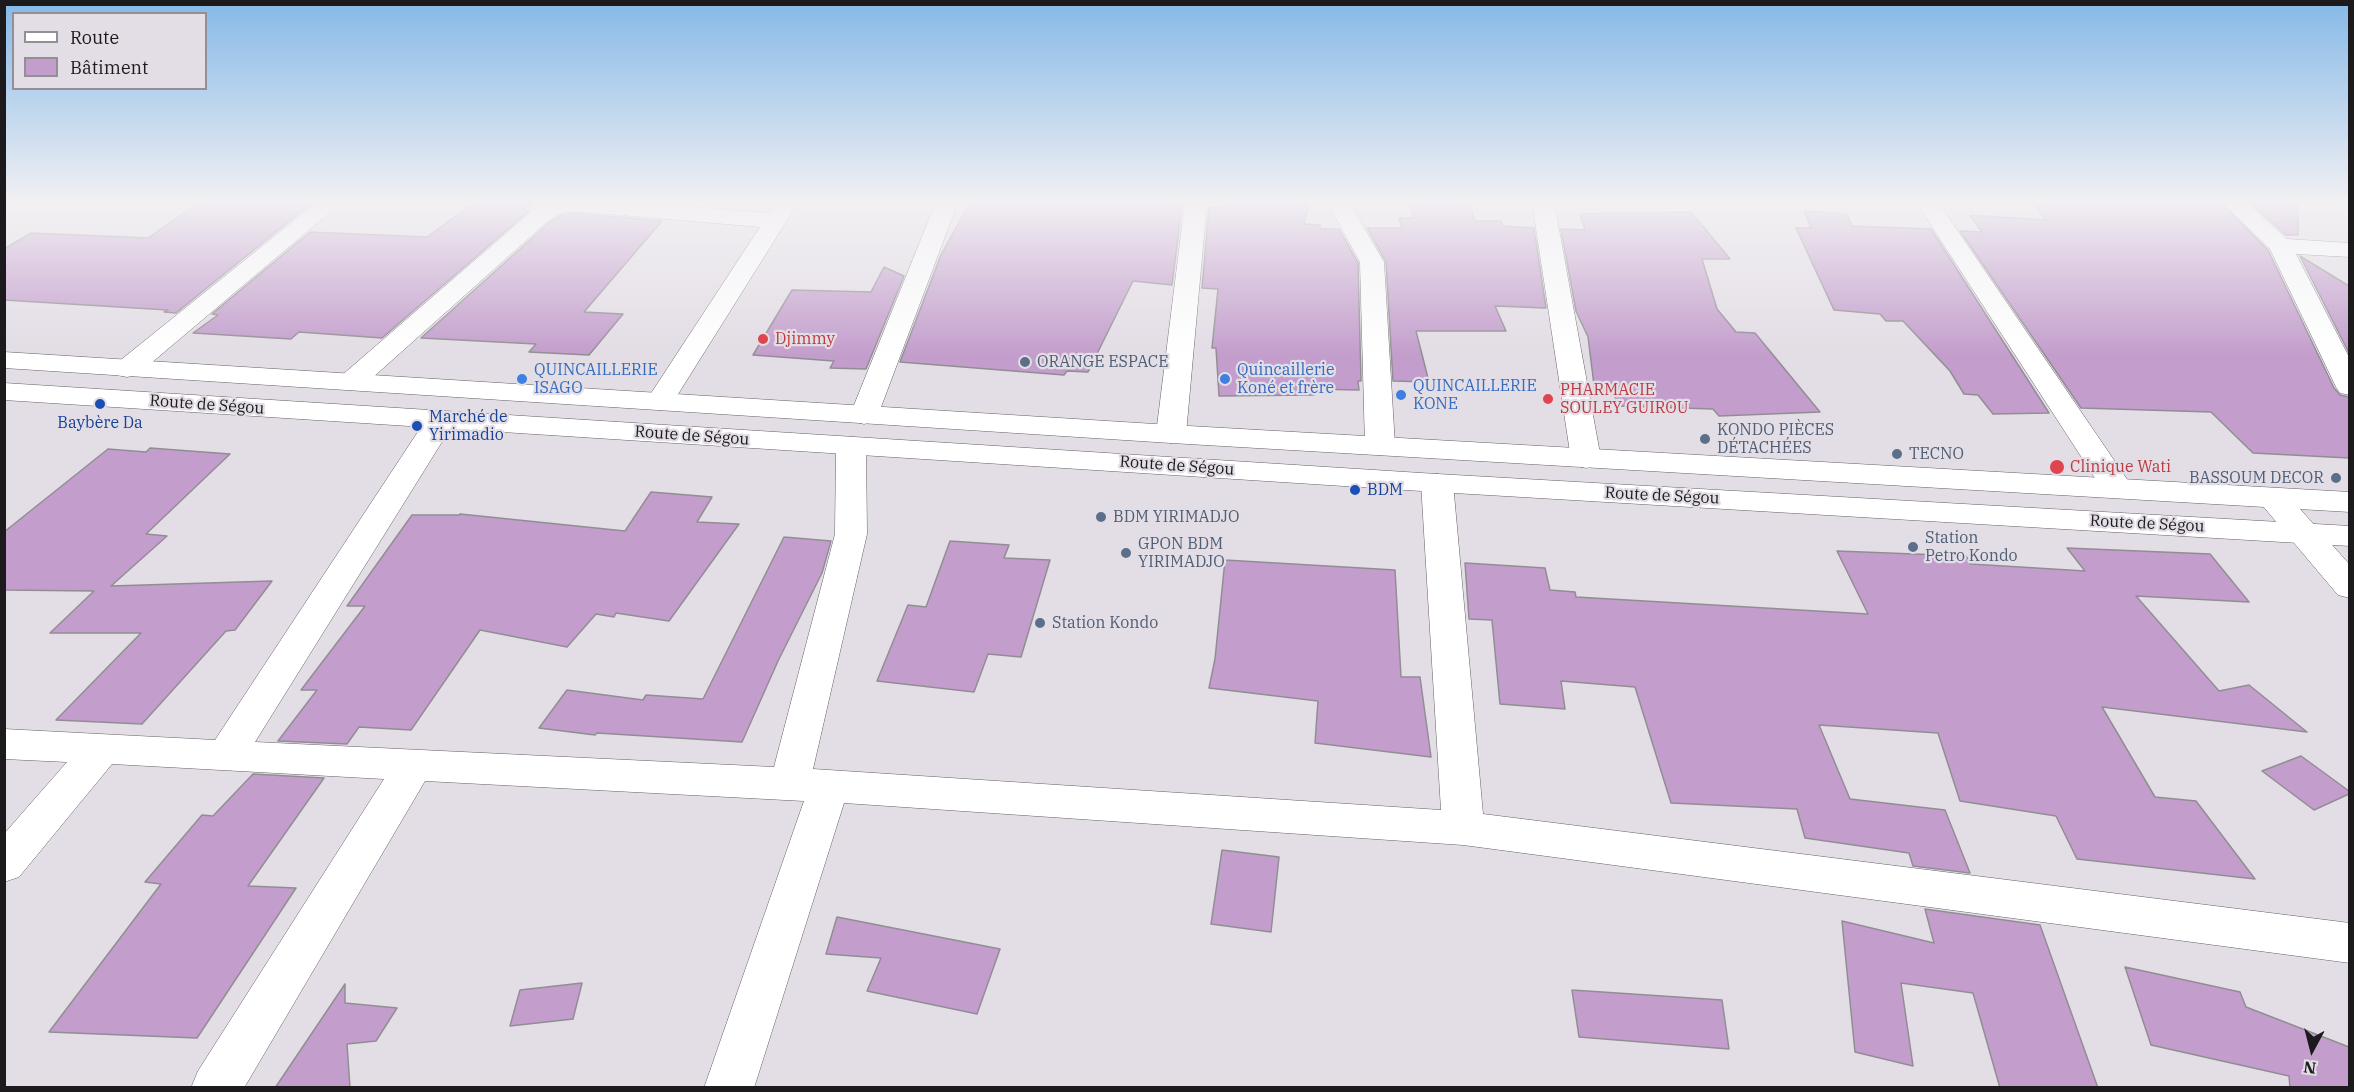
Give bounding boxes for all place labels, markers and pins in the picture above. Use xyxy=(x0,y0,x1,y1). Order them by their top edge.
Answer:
place label: Djimmy xyxy=(775,329,835,349)
marker: Djimmy xyxy=(756,332,770,346)
place label: ORANGE ESPACE xyxy=(1037,352,1168,372)
marker: ORANGE ESPACE xyxy=(1018,355,1032,369)
place label: QUINCAILLERIE ISAGO xyxy=(534,360,658,398)
place label: Quincaillerie Koné et frère xyxy=(1237,360,1334,398)
marker: QUINCAILLERIE ISAGO xyxy=(515,372,529,386)
marker: Quincaillerie Koné et frère xyxy=(1218,372,1232,386)
place label: QUINCAILLERIE KONE xyxy=(1413,376,1537,414)
place label: PHARMACIE SOULEY GUIROU xyxy=(1560,380,1689,418)
marker: QUINCAILLERIE KONE xyxy=(1394,388,1408,402)
marker: PHARMACIE SOULEY GUIROU xyxy=(1541,392,1555,406)
marker: Baybère Da xyxy=(93,397,107,411)
place label: Marché de Yirimadio xyxy=(429,407,508,445)
place label: Baybère Da xyxy=(57,413,143,433)
marker: Marché de Yirimadio xyxy=(410,419,424,433)
place label: KONDO PIÈCES DÉTACHÉES xyxy=(1717,420,1834,458)
marker: KONDO PIÈCES DÉTACHÉES xyxy=(1698,432,1712,446)
place label: TECNO xyxy=(1909,444,1964,464)
marker: TECNO xyxy=(1890,447,1904,461)
place label: Clinique Wati xyxy=(2070,457,2171,477)
marker: Clinique Wati xyxy=(2048,458,2066,476)
place label: BASSOUM DECOR xyxy=(2189,468,2324,488)
marker: BASSOUM DECOR xyxy=(2329,471,2343,485)
place label: BDM xyxy=(1367,480,1403,500)
marker: BDM xyxy=(1348,483,1362,497)
place label: BDM YIRIMADJO xyxy=(1113,507,1239,527)
marker: BDM YIRIMADJO xyxy=(1094,510,1108,524)
place label: Station Petro Kondo xyxy=(1925,528,2018,566)
place label: GPON BDM YIRIMADJO xyxy=(1138,534,1225,572)
marker: Station Petro Kondo xyxy=(1906,540,1920,554)
marker: GPON BDM YIRIMADJO xyxy=(1119,546,1133,560)
place label: Station Kondo xyxy=(1052,613,1158,633)
marker: Station Kondo xyxy=(1033,616,1047,630)

